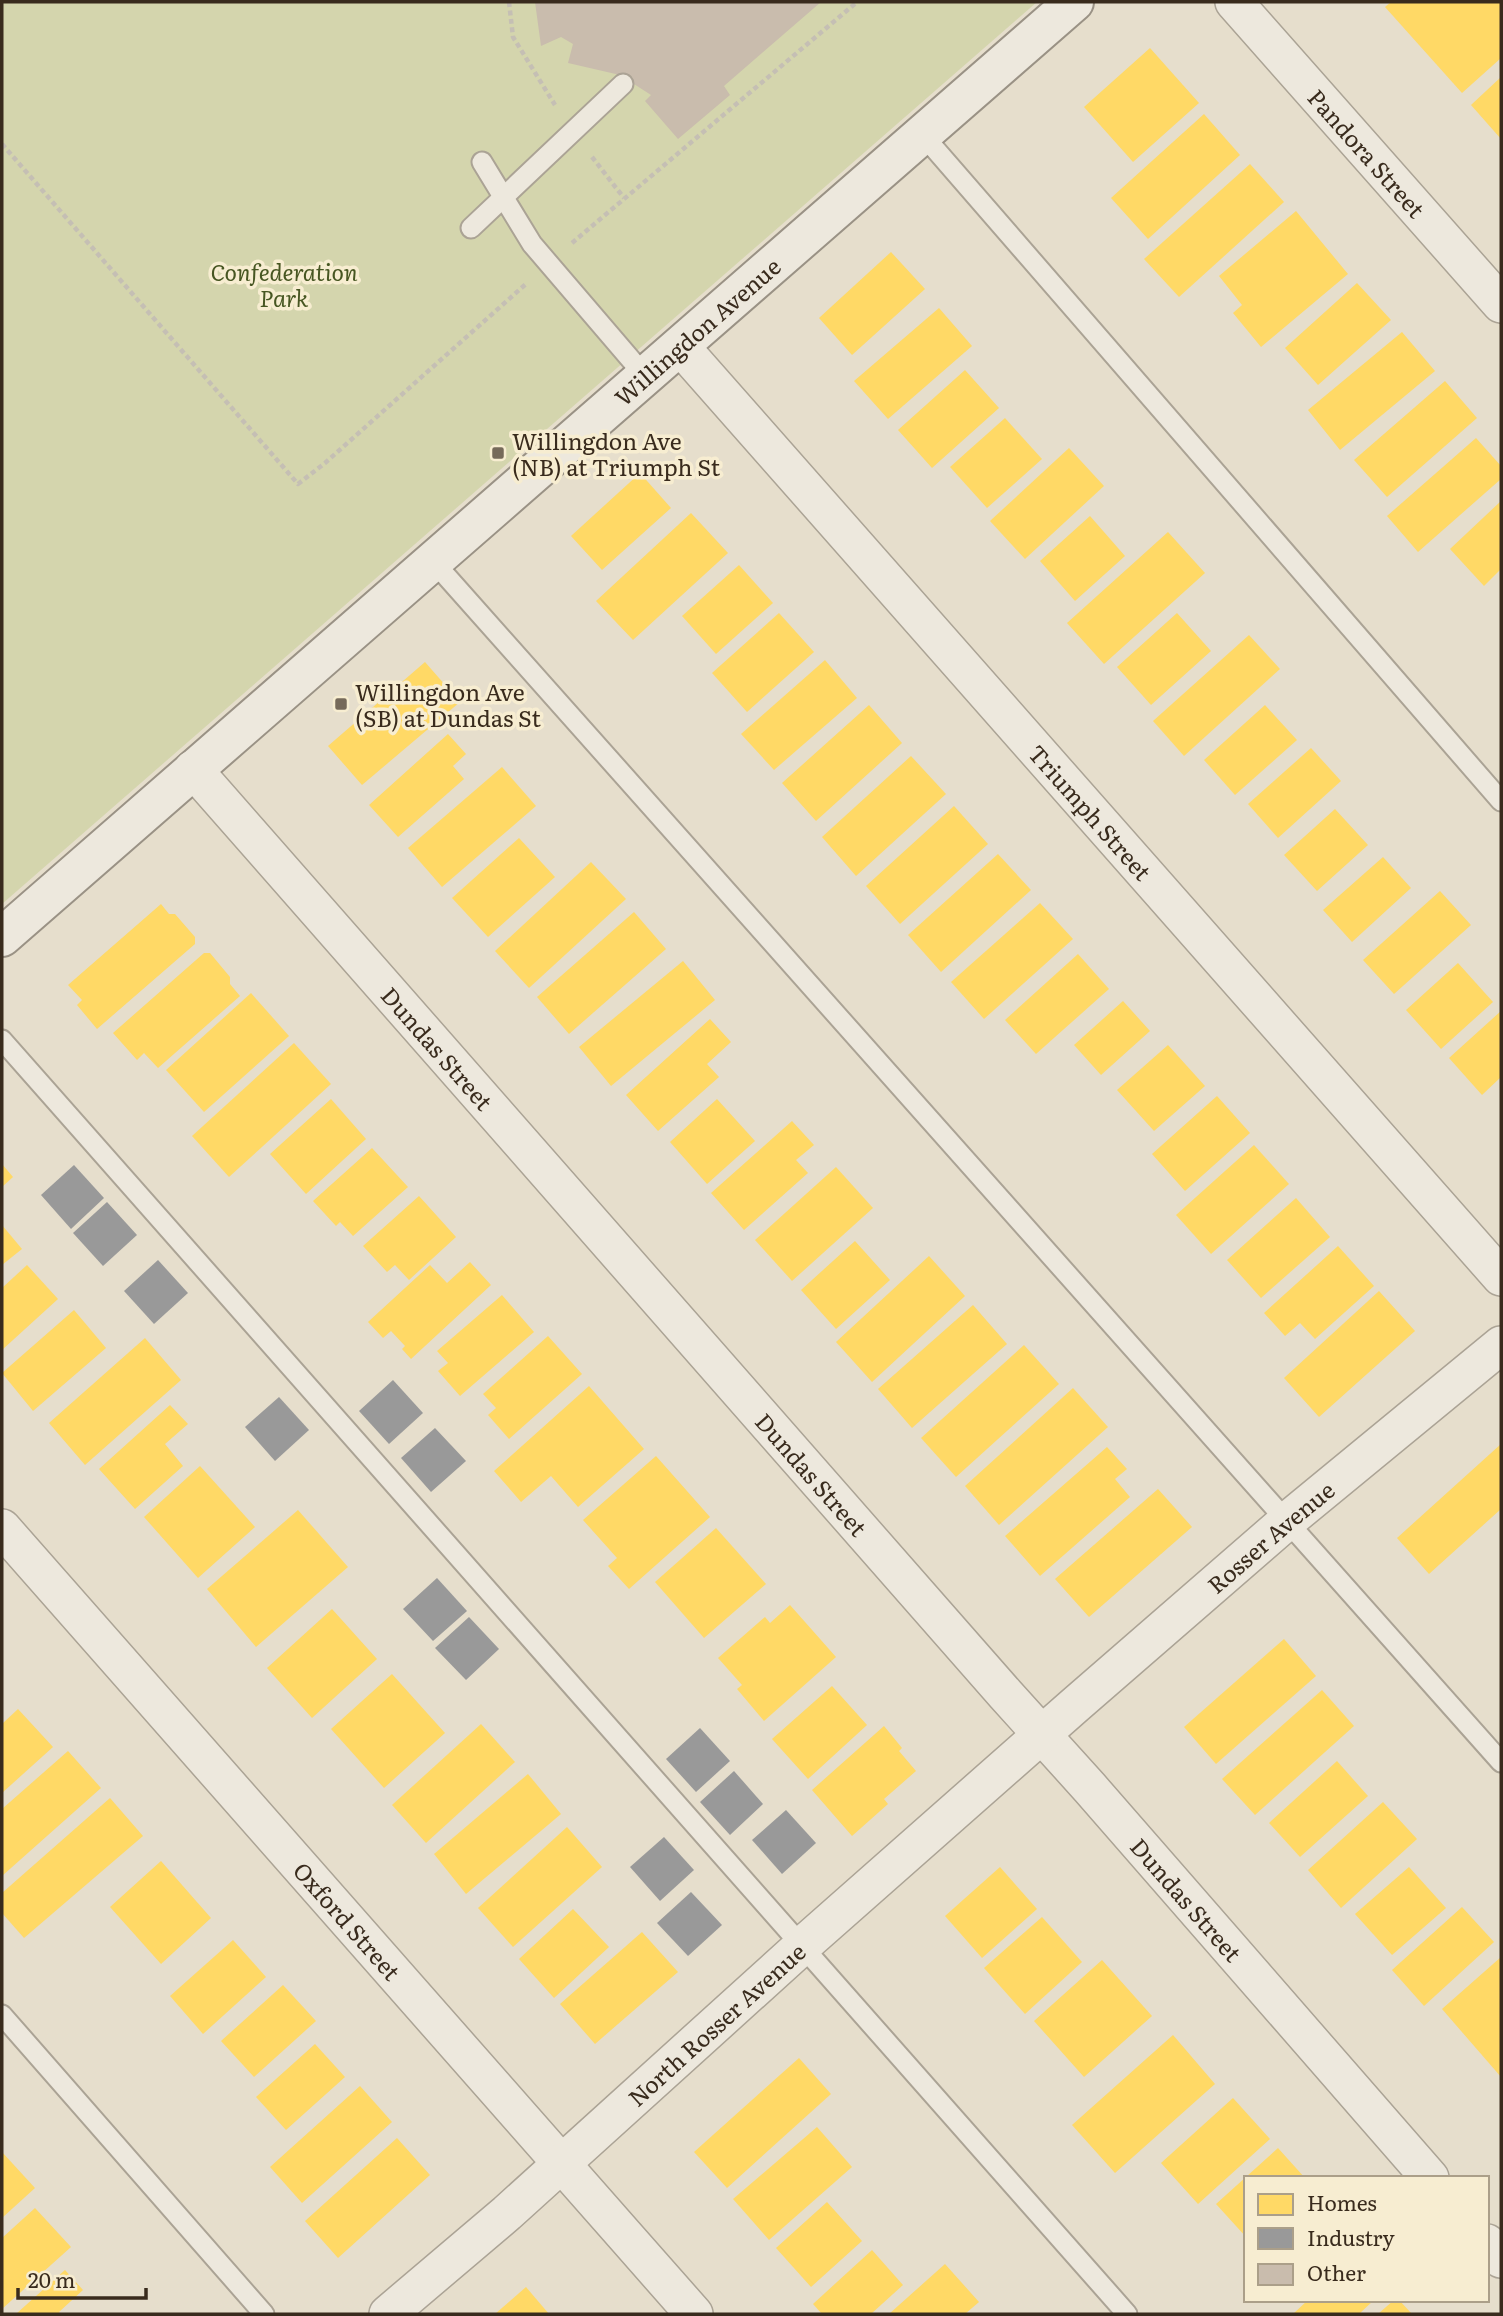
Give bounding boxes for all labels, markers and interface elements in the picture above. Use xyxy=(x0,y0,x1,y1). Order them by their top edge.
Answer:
street label: Pandora Street xyxy=(1301,81,1434,225)
street label: Willingdon Avenue xyxy=(606,249,787,413)
park label: Confederation Park xyxy=(210,254,358,314)
place label: Willingdon Ave (NB) at Triumph St xyxy=(512,423,721,483)
marker: Willingdon Ave (NB) at Triumph St xyxy=(490,445,506,461)
place label: Willingdon Ave (SB) at Dundas St xyxy=(355,674,541,734)
marker: Willingdon Ave (SB) at Dundas St xyxy=(333,696,349,712)
street label: Triumph Street xyxy=(1021,736,1161,888)
street label: Dundas Street xyxy=(374,979,502,1118)
street label: Dundas Street xyxy=(748,1405,876,1544)
street label: Rosser Avenue xyxy=(1199,1472,1341,1601)
street label: Dundas Street xyxy=(1123,1830,1251,1969)
street label: Oxford Street xyxy=(286,1854,410,1988)
street label: North Rosser Avenue xyxy=(620,1934,812,2113)
legend xyxy=(1244,2176,1489,2302)
text: Homes xyxy=(1307,2186,1377,2217)
text: Industry xyxy=(1307,2221,1395,2252)
scale bar xyxy=(18,2256,145,2300)
text: Other xyxy=(1307,2256,1366,2287)
text: 20 m xyxy=(28,2263,75,2294)

